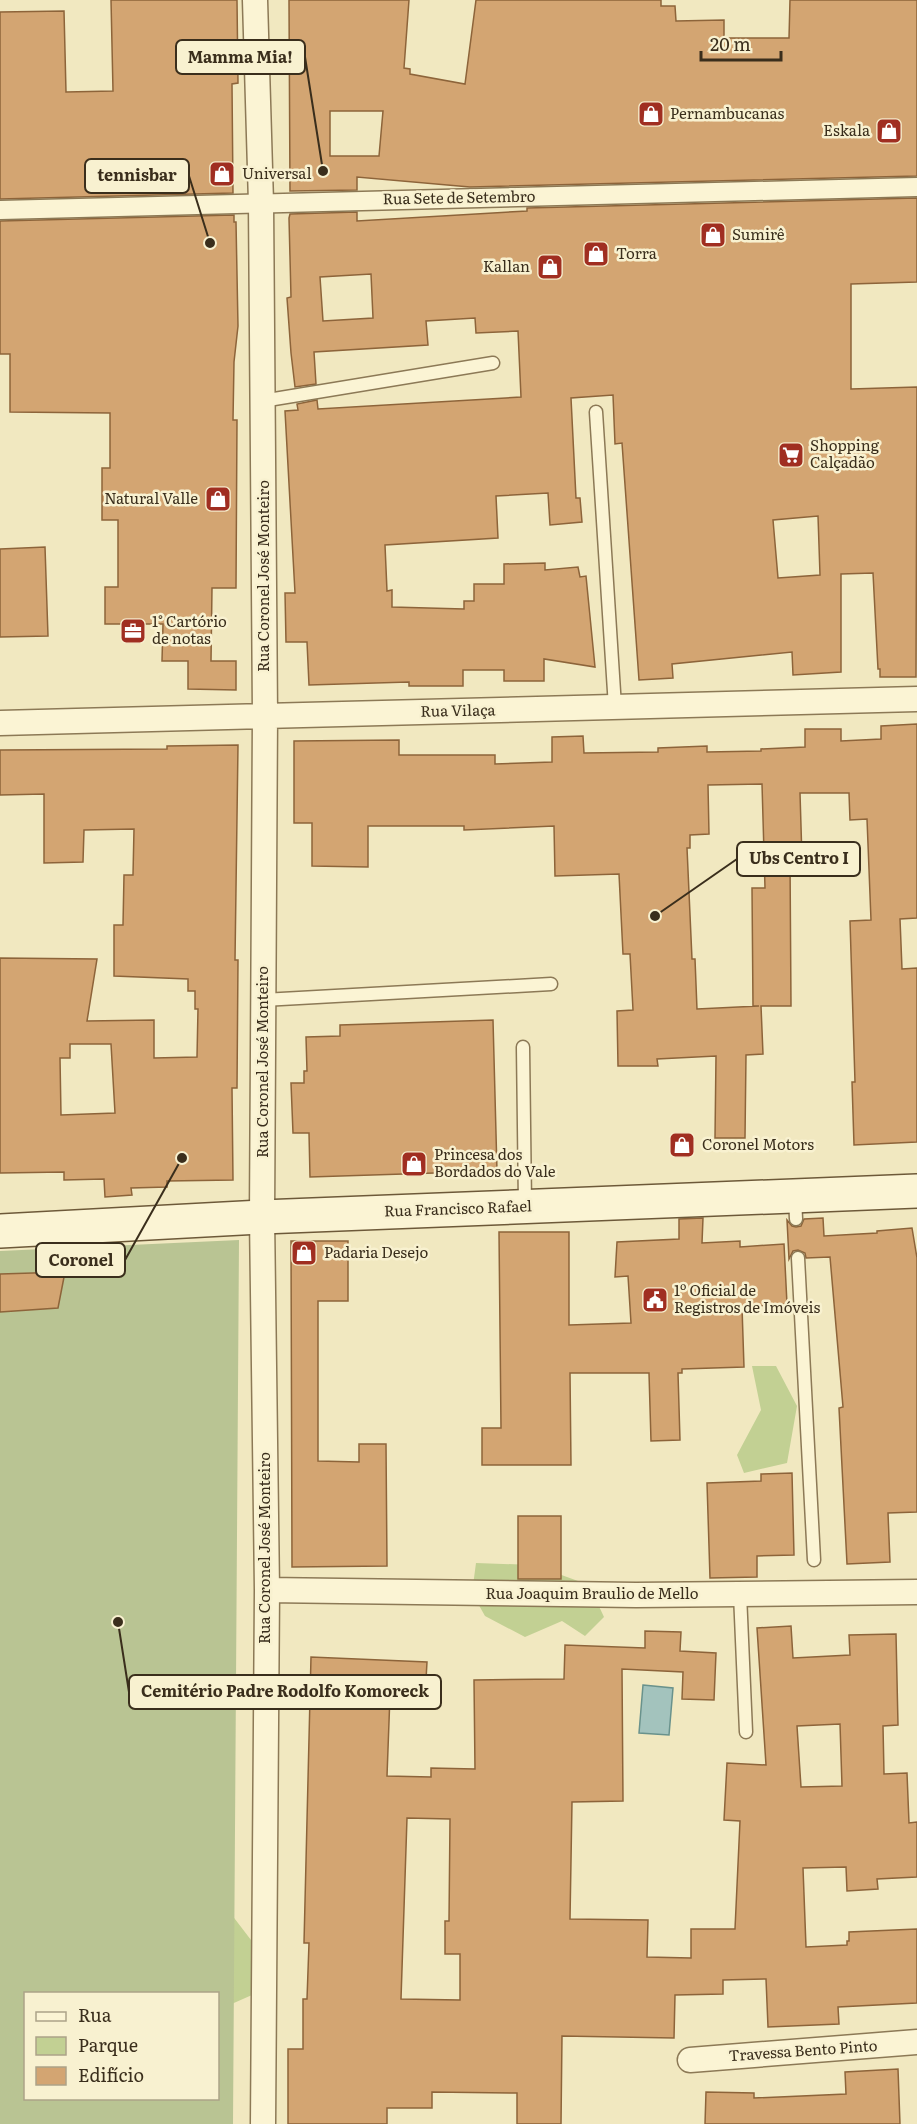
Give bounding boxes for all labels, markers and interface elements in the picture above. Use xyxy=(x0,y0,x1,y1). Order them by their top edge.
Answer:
scale bar xyxy=(701,24,780,62)
text: 20 m xyxy=(710,30,751,57)
callout: Mamma Mia! xyxy=(176,40,305,74)
text: Mamma Mia! xyxy=(187,44,293,68)
shop icon: Pernambucanas xyxy=(636,99,666,129)
place label: Pernambucanas xyxy=(670,101,785,124)
shop icon: Eskala xyxy=(874,116,904,146)
place label: Eskala xyxy=(823,118,871,141)
callout: tennisbar xyxy=(85,159,189,193)
shop icon: Universal xyxy=(207,159,237,189)
place label: Universal xyxy=(242,161,311,184)
text: tennisbar xyxy=(97,162,177,186)
street label: Rua Sete de Setembro xyxy=(382,184,536,209)
shop icon: Sumirê xyxy=(698,220,728,250)
place label: Sumirê xyxy=(732,222,785,245)
shop icon: Torra xyxy=(581,239,611,269)
place label: Torra xyxy=(616,241,658,264)
shop icon: Kallan xyxy=(535,252,565,282)
place label: Kallan xyxy=(483,254,530,277)
place label: Shopping Calçadão xyxy=(810,433,880,473)
supermarket icon: Shopping Calçadão xyxy=(776,440,806,470)
street label: Rua Coronel José Monteiro xyxy=(251,480,274,672)
shop icon: Natural Valle xyxy=(203,484,233,514)
place label: Natural Valle xyxy=(104,486,198,509)
place label: 1° Cartório de notas xyxy=(152,609,227,649)
office icon: 1° Cartório de notas xyxy=(118,616,148,646)
street label: Rua Vilaça xyxy=(420,697,497,722)
callout: Ubs Centro I xyxy=(737,842,860,876)
text: Ubs Centro I xyxy=(749,845,849,869)
street label: Rua Coronel José Monteiro xyxy=(250,966,273,1158)
shop icon: Coronel Motors xyxy=(667,1130,697,1160)
place label: Coronel Motors xyxy=(702,1132,814,1155)
place label: Princesa dos Bordados do Vale xyxy=(434,1142,556,1182)
shop icon: Princesa dos Bordados do Vale xyxy=(399,1149,429,1179)
street label: Rua Francisco Rafael xyxy=(384,1193,532,1222)
shop icon: Padaria Desejo xyxy=(289,1238,319,1268)
place label: Padaria Desejo xyxy=(324,1240,429,1263)
callout: Coronel xyxy=(36,1243,125,1277)
text: Coronel xyxy=(48,1247,114,1271)
place label: 1º Oficial de Registros de Imóveis xyxy=(674,1278,821,1318)
public building icon: 1º Oficial de Registros de Imóveis xyxy=(640,1285,670,1315)
street label: Rua Coronel José Monteiro xyxy=(252,1452,275,1644)
street label: Rua Joaquim Braulio de Mello xyxy=(485,1581,699,1604)
callout: Cemitério Padre Rodolfo Komoreck xyxy=(129,1675,441,1709)
text: Cemitério Padre Rodolfo Komoreck xyxy=(141,1678,429,1702)
legend xyxy=(24,1992,219,2100)
text: Rua xyxy=(78,2001,112,2028)
text: Parque xyxy=(78,2031,138,2058)
street label: Travessa Bento Pinto xyxy=(728,2033,878,2066)
text: Edifício xyxy=(78,2061,144,2088)

